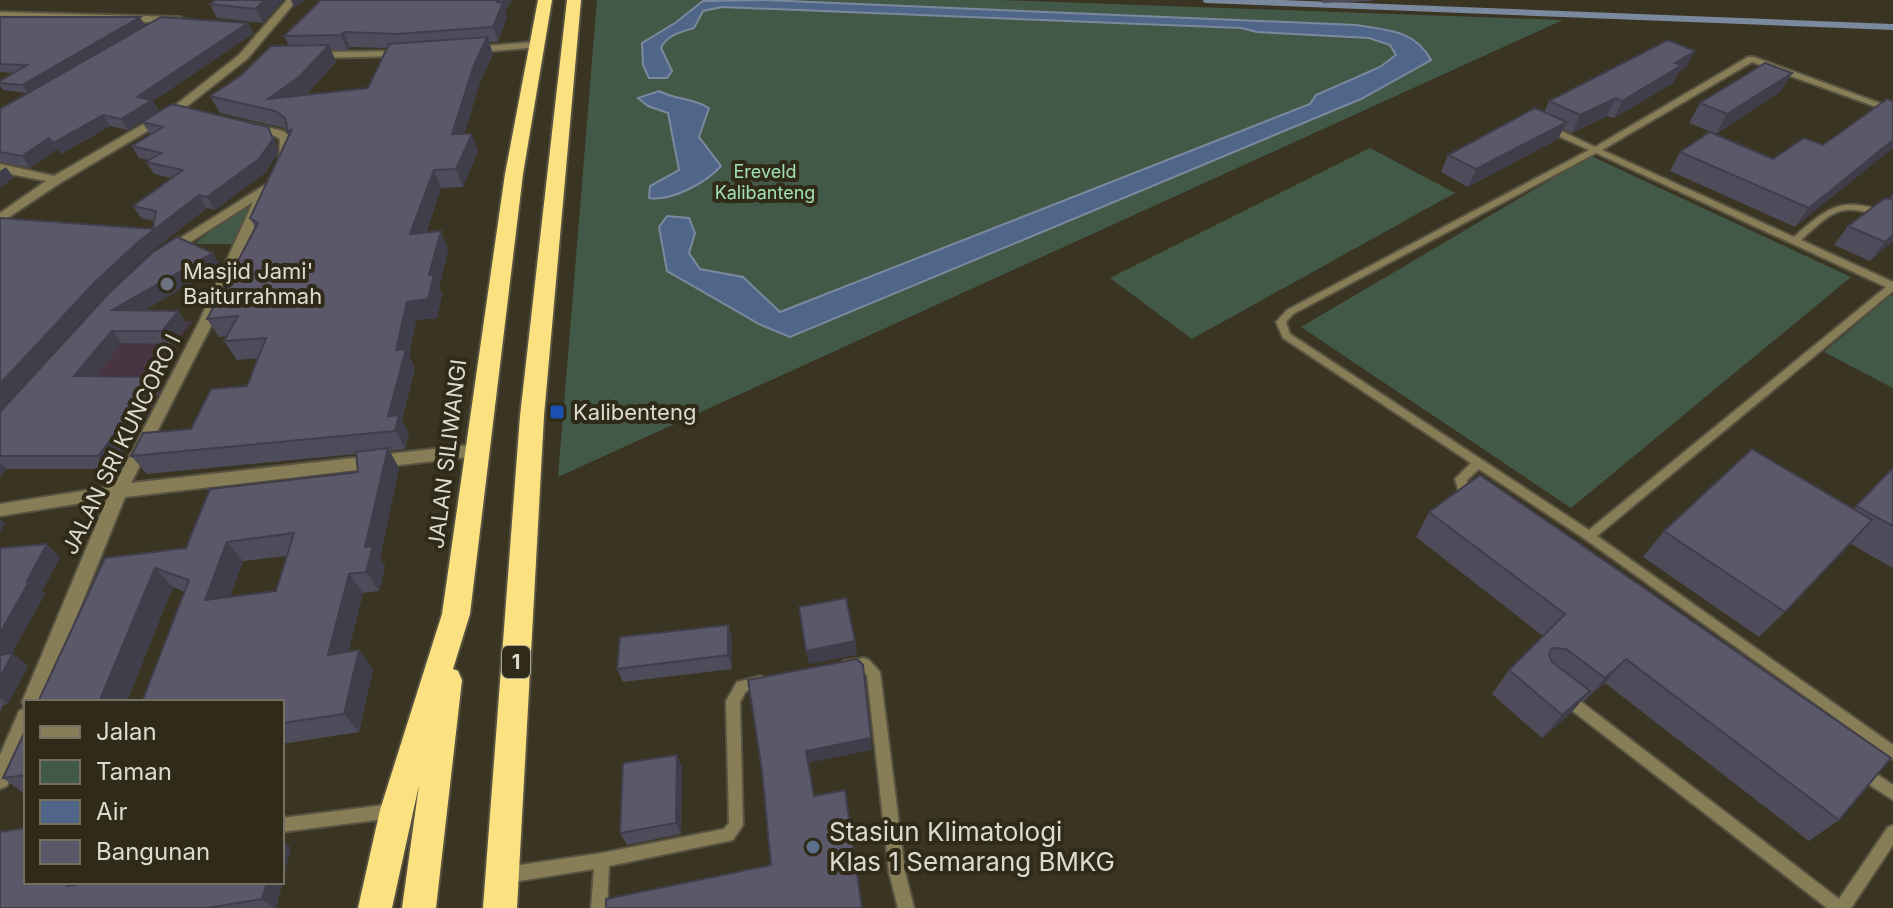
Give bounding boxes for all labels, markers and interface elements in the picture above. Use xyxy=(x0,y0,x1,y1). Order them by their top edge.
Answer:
park label: Ereveld Kalibanteng xyxy=(715,161,815,203)
place label: Masjid Jami' Baiturrahmah xyxy=(183,258,322,309)
marker: Masjid Jami' Baiturrahmah xyxy=(158,275,176,293)
street label: JALAN SRI KUNCORO I xyxy=(56,330,186,558)
street label: JALAN SILIWANGI xyxy=(422,358,472,550)
place label: Kalibenteng xyxy=(573,399,696,425)
marker: Kalibenteng xyxy=(548,403,566,421)
road number: 1 xyxy=(502,646,530,678)
legend xyxy=(24,700,284,884)
text: Jalan xyxy=(96,717,157,746)
text: Taman xyxy=(96,757,172,786)
text: Air xyxy=(96,797,128,826)
place label: Stasiun Klimatologi Klas 1 Semarang BMKG xyxy=(829,816,1115,877)
text: Bangunan xyxy=(96,837,210,866)
marker: Stasiun Klimatologi Klas 1 Semarang BMKG xyxy=(804,838,822,856)

